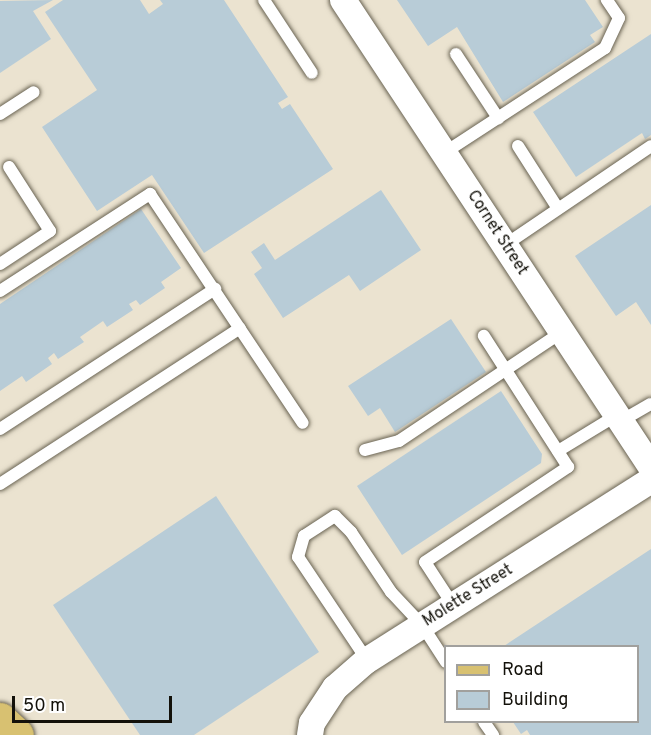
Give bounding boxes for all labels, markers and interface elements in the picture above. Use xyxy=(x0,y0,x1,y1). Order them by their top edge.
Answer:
street label: Cornet Street xyxy=(463,187,531,279)
street label: Molette Street xyxy=(419,561,517,631)
legend xyxy=(444,645,639,723)
text: Road xyxy=(502,659,544,682)
scale bar xyxy=(15,684,176,722)
text: Building xyxy=(502,689,568,712)
text: 50 m xyxy=(23,695,65,718)

